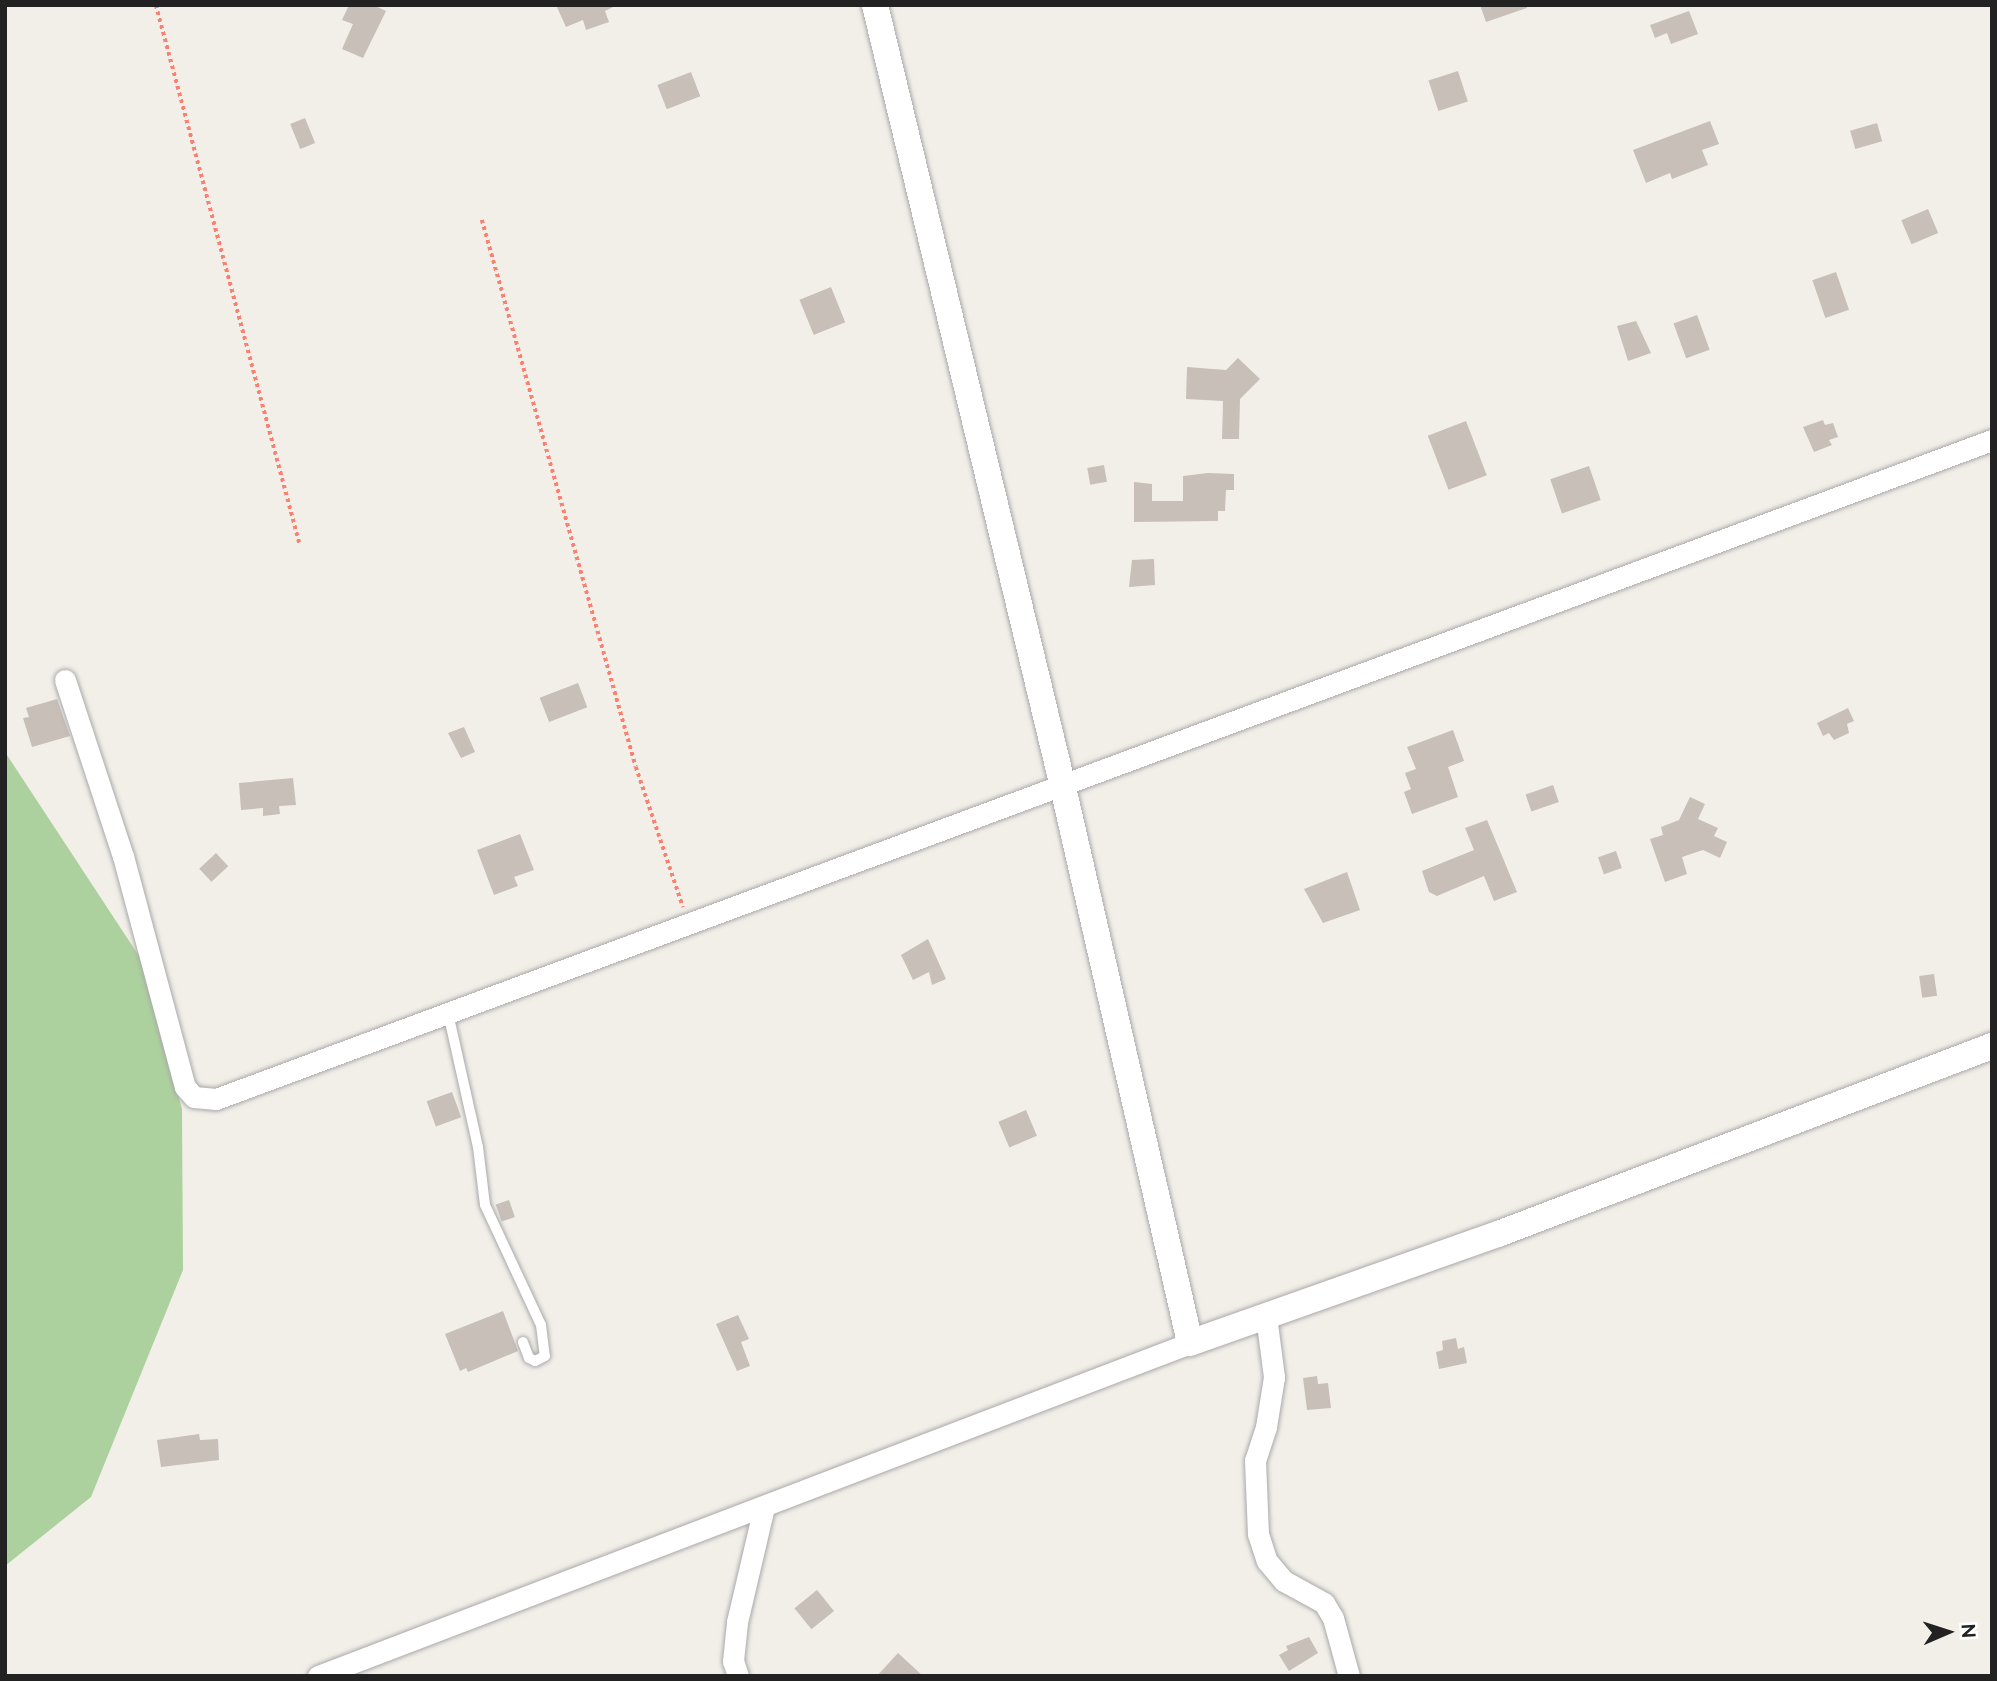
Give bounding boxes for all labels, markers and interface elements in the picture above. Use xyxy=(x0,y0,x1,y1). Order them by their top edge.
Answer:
north arrow xyxy=(1913,1597,1983,1667)
text: N xyxy=(1958,1623,1980,1639)

